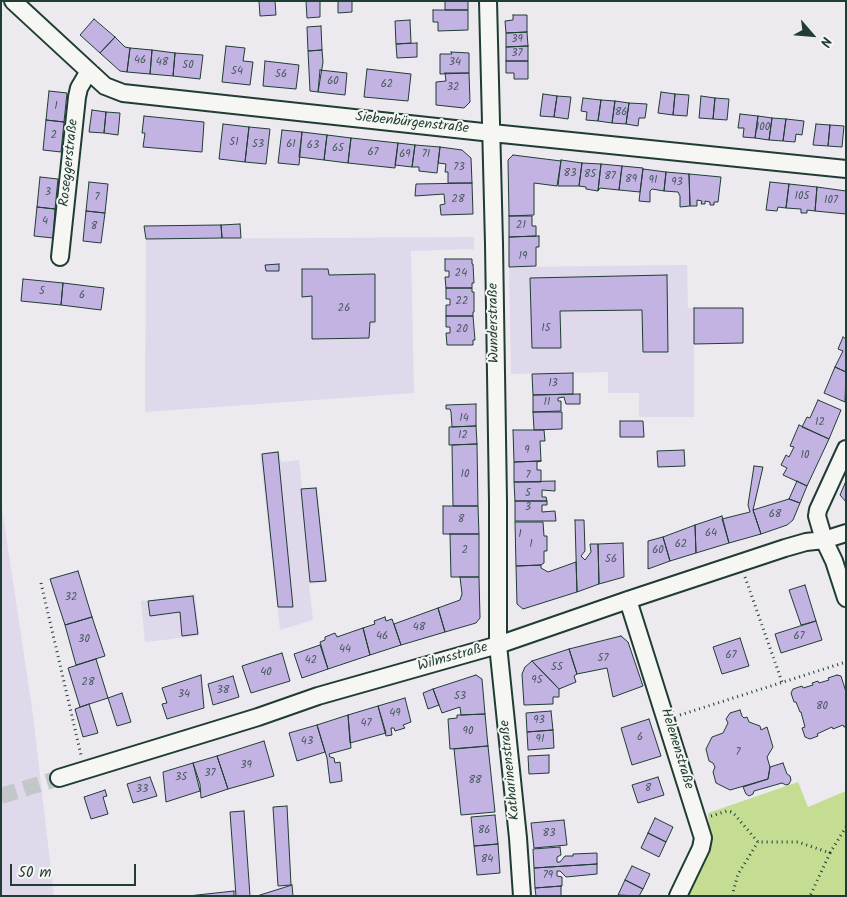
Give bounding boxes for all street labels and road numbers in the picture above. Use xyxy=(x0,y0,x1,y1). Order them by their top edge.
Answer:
street label: Siebenbürgenstraße xyxy=(354,110,470,138)
street label: Roseggerstraße xyxy=(57,118,83,208)
street label: Wunderstraße xyxy=(486,283,504,363)
street label: Wilmsstraße xyxy=(416,640,490,676)
street label: Helenenstraße xyxy=(656,707,696,791)
street label: Katharinenstraße xyxy=(497,719,525,821)

